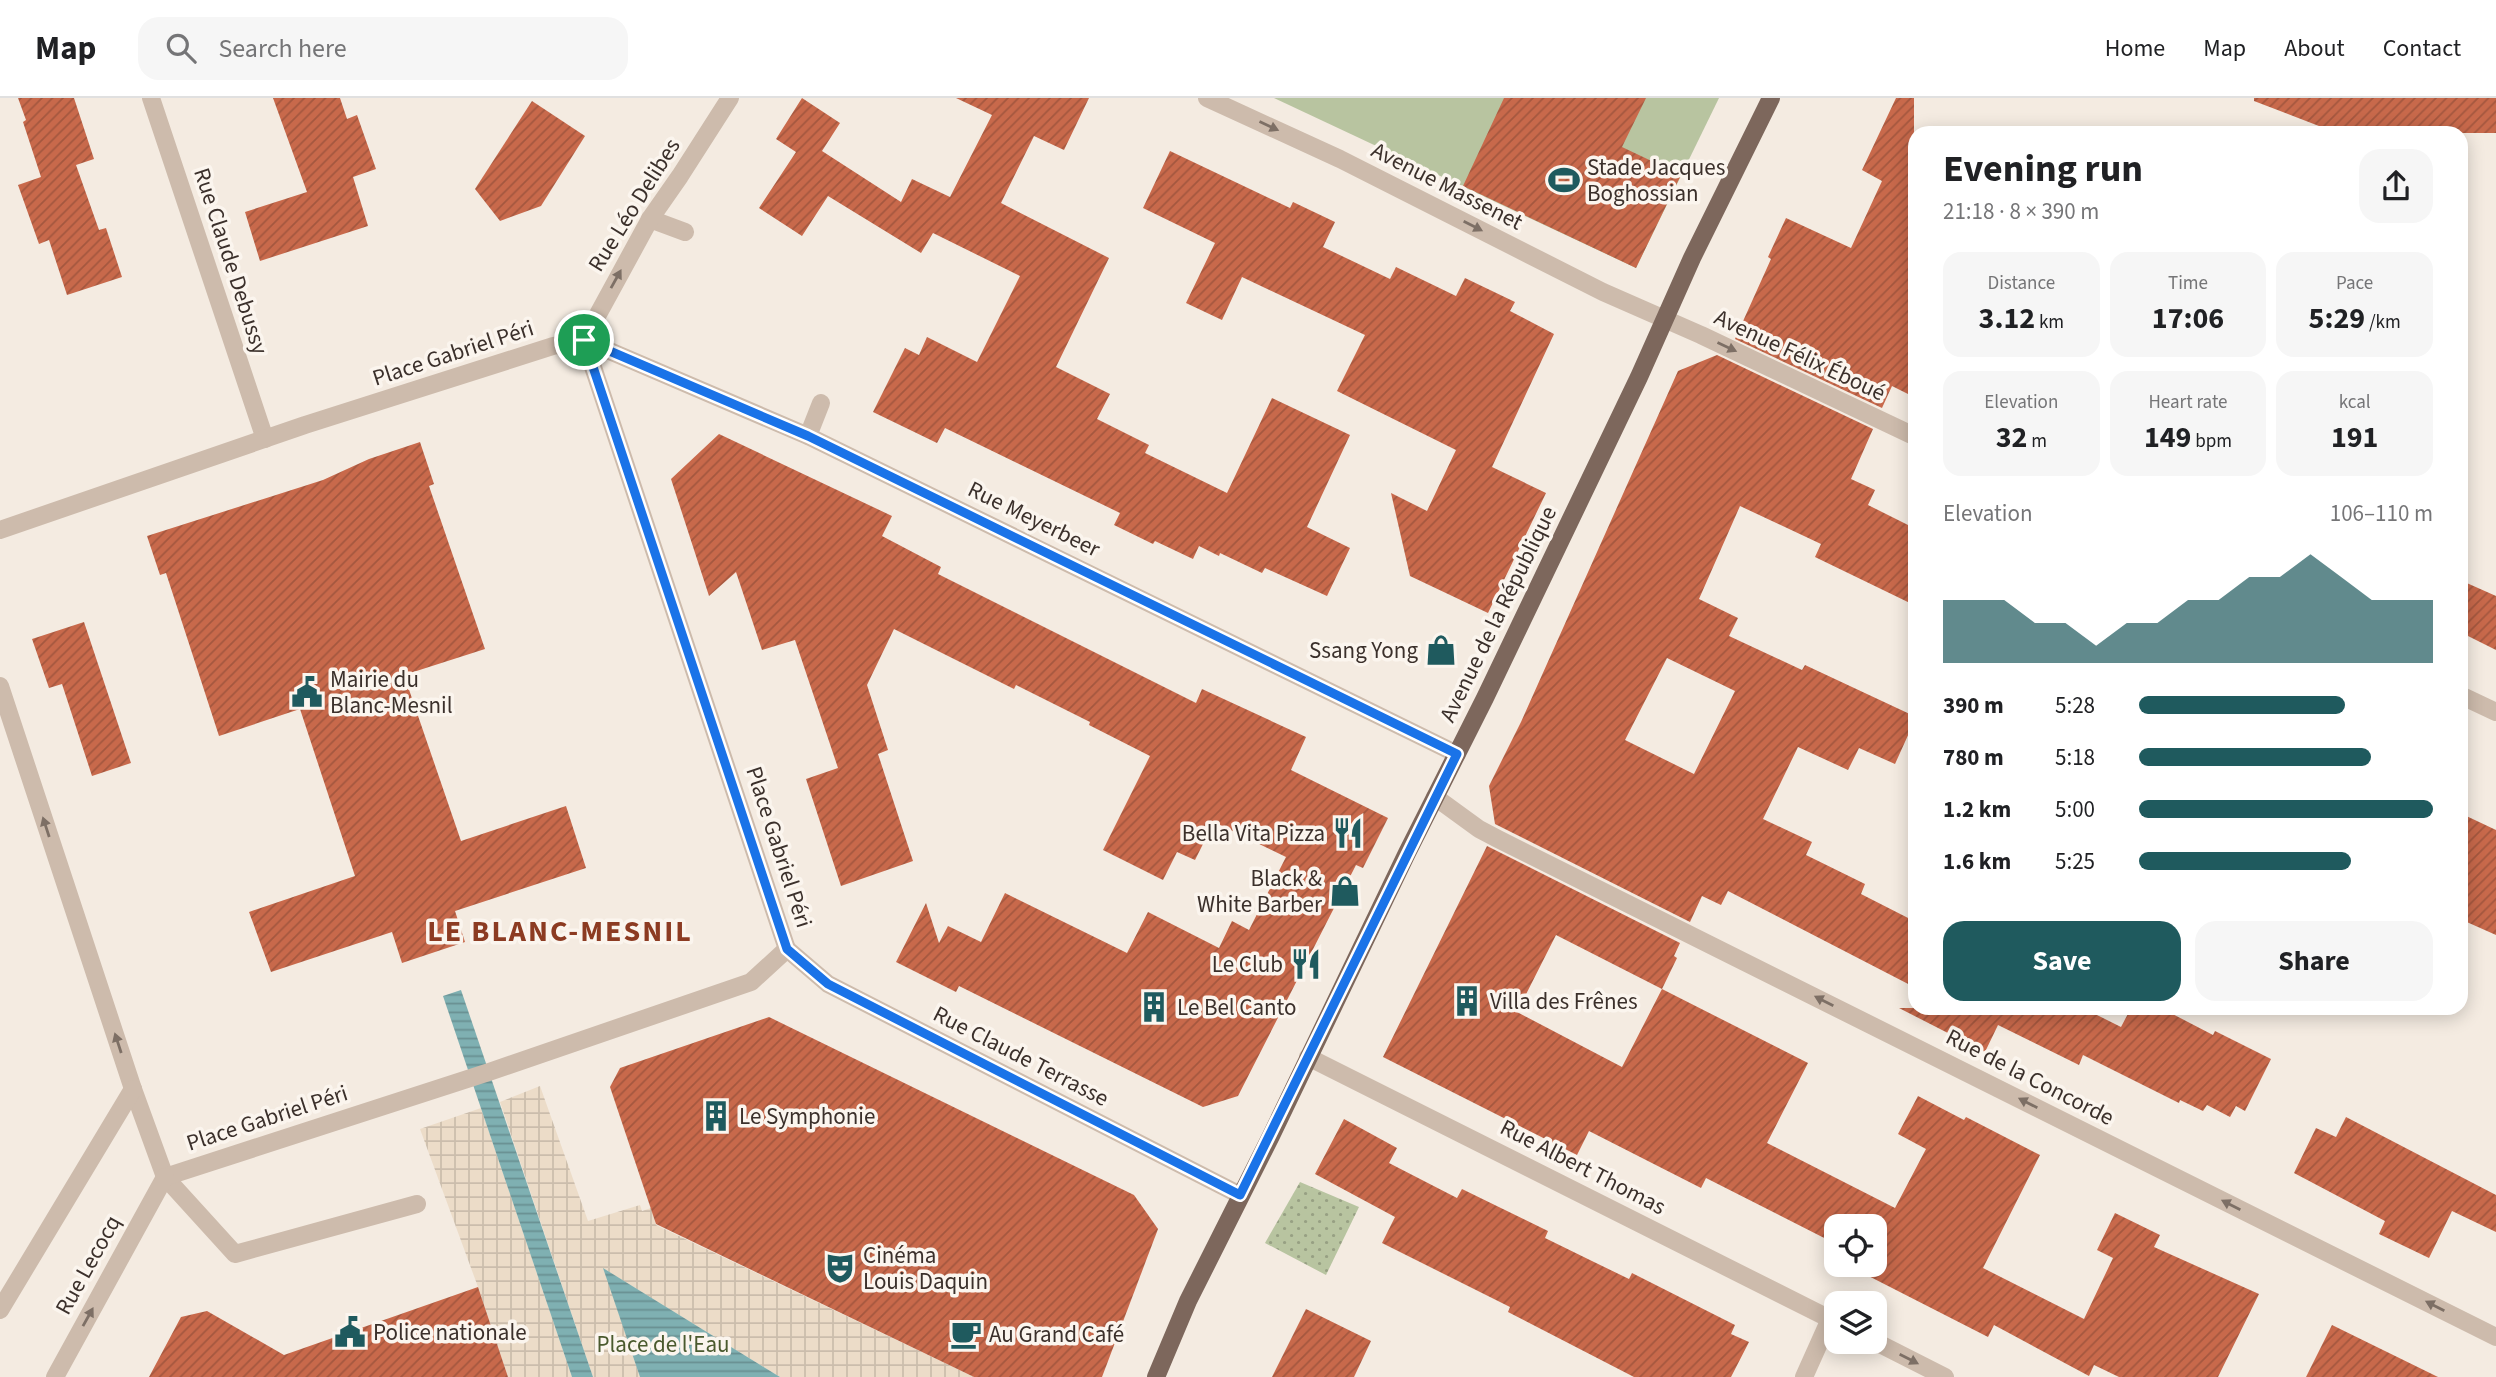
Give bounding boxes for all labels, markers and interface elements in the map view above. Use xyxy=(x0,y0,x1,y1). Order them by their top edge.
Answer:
search box xyxy=(138,17,628,80)
text: Map xyxy=(35,25,96,72)
icon: search xyxy=(162,29,200,67)
text: Search here xyxy=(218,30,347,67)
text: Home xyxy=(2105,31,2165,66)
text: Map xyxy=(2203,31,2246,66)
text: About xyxy=(2284,31,2345,66)
text: Contact xyxy=(2383,31,2461,66)
one-way arrow xyxy=(1259,120,1279,132)
street label: Rue Léo Delibes xyxy=(580,132,688,278)
street label: Avenue Massenet xyxy=(1366,134,1529,238)
text: Evening run xyxy=(1943,142,2143,196)
button: share xyxy=(2359,149,2433,223)
place label: Stade Jacques Boghossian xyxy=(1587,151,1725,210)
sports icon: Stade Jacques Boghossian xyxy=(1547,163,1581,197)
street label: Rue Claude Debussy xyxy=(185,164,277,359)
text: 21:18 · 8 × 390 m xyxy=(1943,195,2099,228)
one-way arrow xyxy=(1463,221,1483,232)
one-way arrow xyxy=(610,269,622,289)
text: Distance xyxy=(1988,270,2055,297)
text: Time xyxy=(2168,270,2208,297)
text: Pace xyxy=(2336,270,2373,297)
text: 3.12 xyxy=(1979,297,2035,340)
text: 17:06 xyxy=(2152,297,2224,340)
text: 5:29 xyxy=(2309,297,2365,340)
street label: Avenue Félix Éboué xyxy=(1709,301,1891,409)
text: km xyxy=(2035,309,2064,336)
text: /km xyxy=(2365,309,2401,336)
pin xyxy=(554,310,614,370)
street label: Place Gabriel Péri xyxy=(368,311,538,395)
icon: arrive xyxy=(565,321,603,359)
one-way arrow xyxy=(1717,341,1737,353)
text: Elevation xyxy=(1984,389,2058,416)
text: Heart rate xyxy=(2148,389,2227,416)
text: kcal xyxy=(2339,389,2371,416)
text: 32 xyxy=(1996,416,2027,459)
text: 149 xyxy=(2144,416,2191,459)
text: 191 xyxy=(2331,416,2378,459)
text: m xyxy=(2027,428,2047,455)
text: bpm xyxy=(2191,428,2232,455)
street label: Rue Meyerbeer xyxy=(962,473,1107,566)
text: Elevation xyxy=(1943,497,2033,530)
text: 106–110 m xyxy=(2330,497,2433,530)
street label: Avenue de la République xyxy=(1431,500,1565,728)
shop icon: Ssang Yong xyxy=(1424,633,1458,667)
place label: Ssang Yong xyxy=(1309,634,1418,667)
place label: Mairie du Blanc-Mesnil xyxy=(330,663,453,722)
public building icon: Mairie du Blanc-Mesnil xyxy=(290,675,324,709)
text: 390 m xyxy=(1943,689,2004,722)
text: 5:28 xyxy=(2055,689,2095,722)
text: 780 m xyxy=(1943,741,2004,774)
text: 5:18 xyxy=(2055,741,2095,774)
street label: Place Gabriel Péri xyxy=(737,762,821,932)
text: 1.2 km xyxy=(1943,793,2011,826)
text: 5:00 xyxy=(2055,793,2095,826)
one-way arrow xyxy=(40,816,51,837)
restaurant icon: Bella Vita Pizza xyxy=(1331,816,1365,850)
place label: Bella Vita Pizza xyxy=(1182,817,1325,850)
text: 1.6 km xyxy=(1943,845,2011,878)
text: 5:25 xyxy=(2055,845,2095,878)
place label: Black & White Barber xyxy=(1197,862,1323,921)
shop icon: Black & White Barber xyxy=(1328,874,1362,908)
district label: LE BLANC-MESNIL xyxy=(427,910,693,953)
button: Save xyxy=(1943,921,2181,1001)
button: Share xyxy=(2195,921,2433,1001)
restaurant icon: Le Club xyxy=(1289,947,1323,981)
place label: Le Club xyxy=(1212,948,1283,981)
building icon: Villa des Frênes xyxy=(1450,984,1484,1018)
place label: Villa des Frênes xyxy=(1490,985,1638,1018)
building icon: Le Bel Canto xyxy=(1137,990,1171,1024)
place label: Le Bel Canto xyxy=(1177,991,1297,1024)
one-way arrow xyxy=(1814,996,1834,1007)
street label: Rue Claude Terrasse xyxy=(927,997,1115,1115)
street label: Rue de la Concorde xyxy=(1940,1020,2120,1134)
one-way arrow xyxy=(112,1032,122,1053)
street label: Place Gabriel Péri xyxy=(182,1076,352,1160)
one-way arrow xyxy=(2018,1098,2038,1109)
building icon: Le Symphonie xyxy=(699,1099,733,1133)
place label: Le Symphonie xyxy=(739,1100,875,1133)
street label: Rue Albert Thomas xyxy=(1494,1111,1672,1223)
one-way arrow xyxy=(2221,1199,2241,1210)
street label: Rue Lecocq xyxy=(47,1209,129,1321)
map controls xyxy=(1824,1214,1887,1354)
button: locate xyxy=(1824,1214,1887,1277)
place label: Cinéma Louis Daquin xyxy=(863,1239,988,1298)
theatre icon: Cinéma Louis Daquin xyxy=(823,1251,857,1285)
button: layers xyxy=(1824,1291,1887,1354)
one-way arrow xyxy=(2425,1301,2445,1312)
one-way arrow xyxy=(82,1307,94,1327)
public building icon: Police nationale xyxy=(333,1315,367,1349)
place label: Police nationale xyxy=(373,1316,527,1349)
cafe icon: Au Grand Café xyxy=(949,1317,983,1351)
place label: Au Grand Café xyxy=(989,1318,1124,1351)
park label: Place de l'Eau xyxy=(596,1328,730,1361)
one-way arrow xyxy=(1900,1353,1920,1365)

